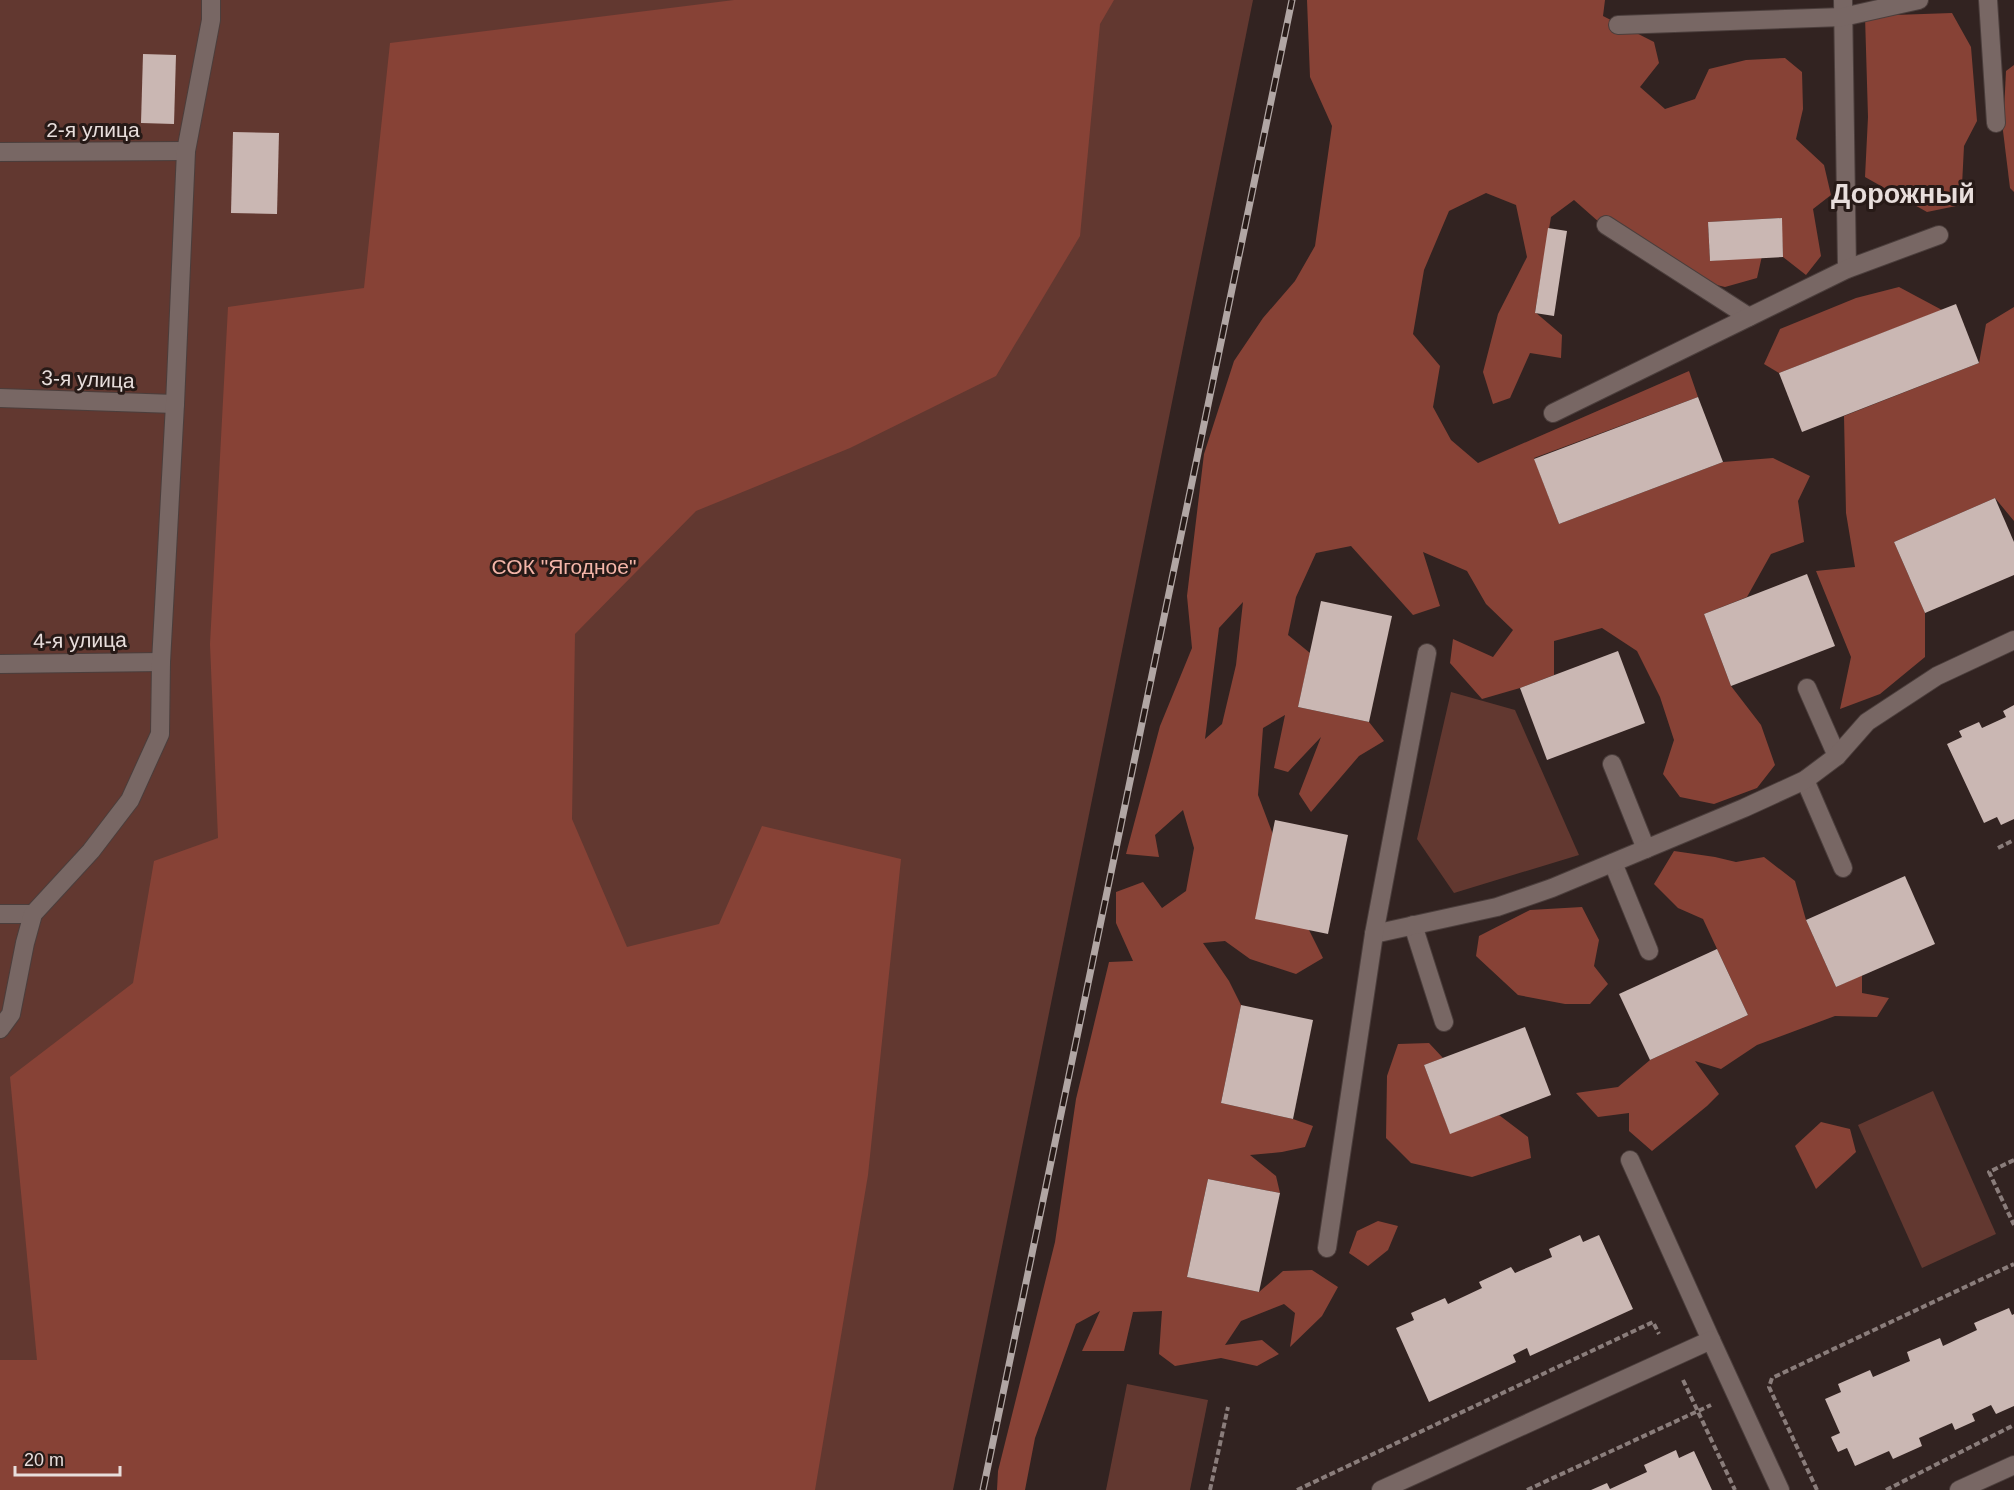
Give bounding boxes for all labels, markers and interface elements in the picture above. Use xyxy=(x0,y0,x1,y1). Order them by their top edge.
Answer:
street label: 2-я улица xyxy=(46,118,140,141)
district label: Дорожный xyxy=(1831,179,1975,209)
street label: 3-я улица xyxy=(41,366,135,392)
park label: СОК "Ягодное" xyxy=(492,555,636,578)
street label: 4-я улица xyxy=(33,628,127,652)
scale bar xyxy=(15,1439,120,1477)
text: 20 m xyxy=(24,1450,64,1470)

